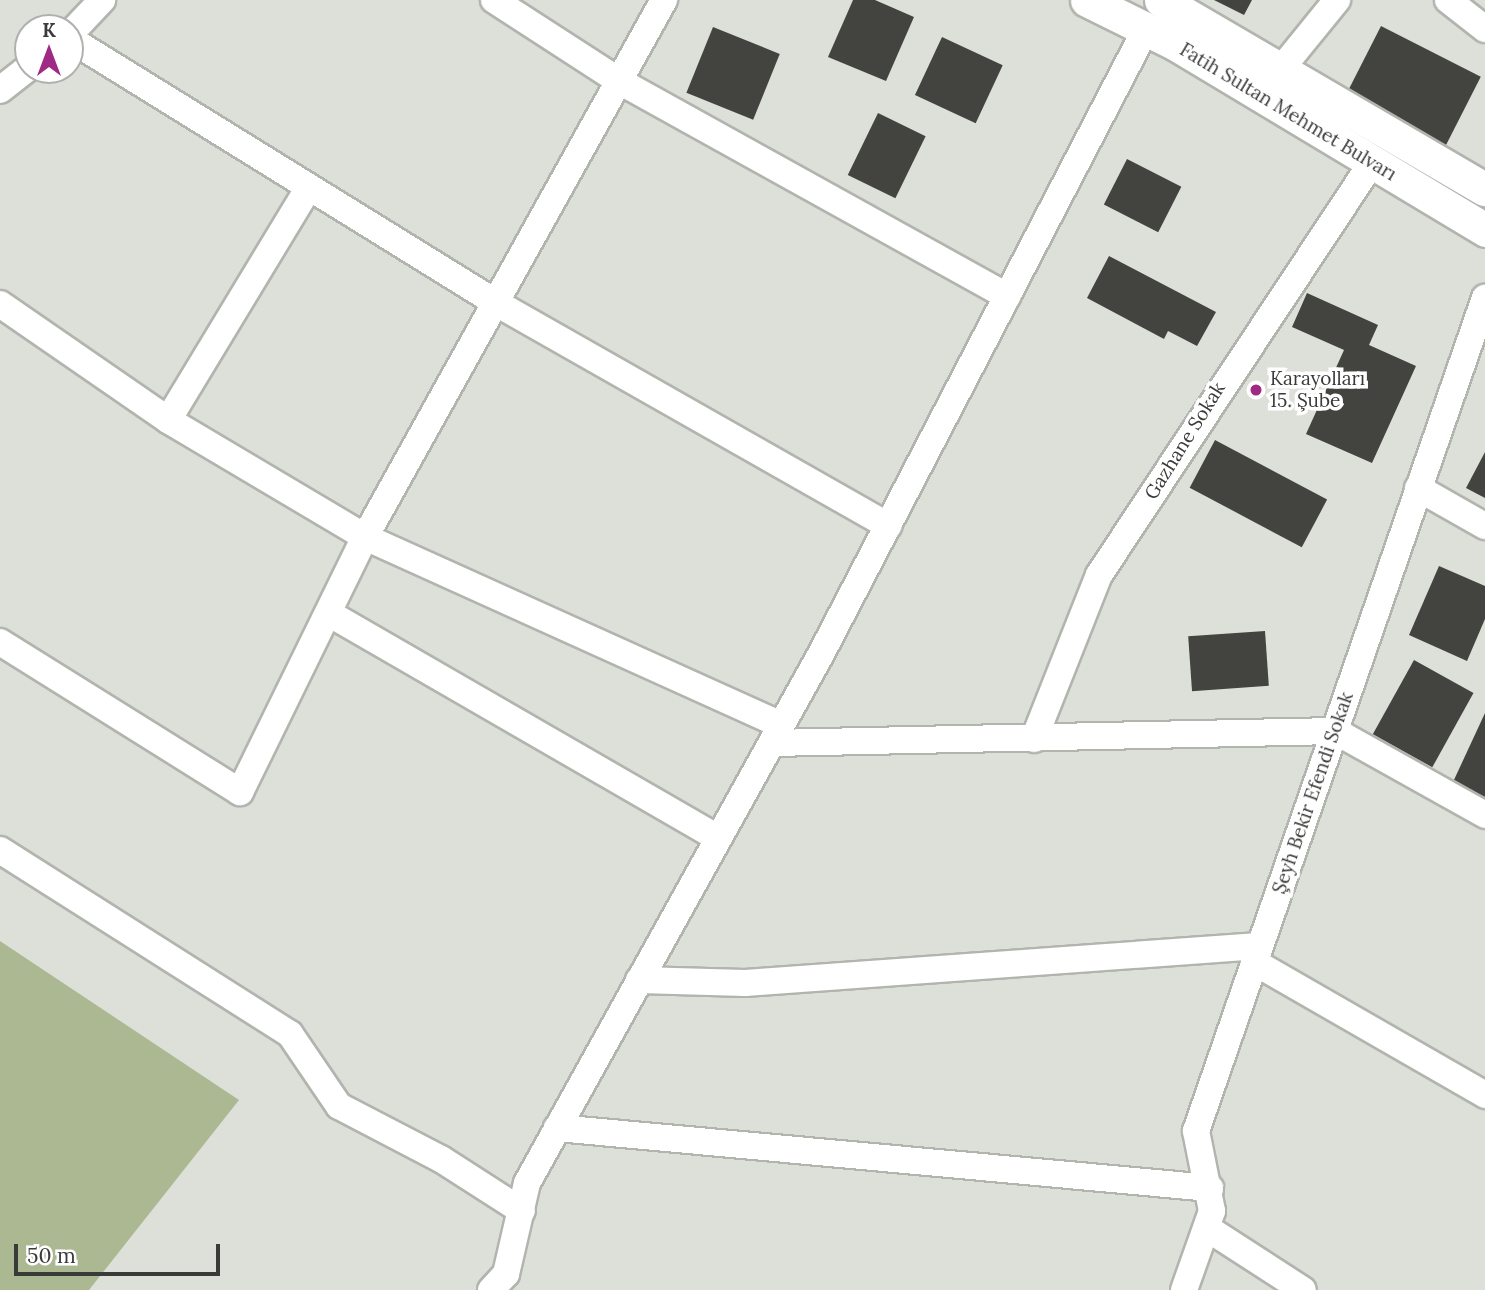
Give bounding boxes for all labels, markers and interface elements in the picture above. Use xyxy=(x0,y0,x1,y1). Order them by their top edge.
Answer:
north arrow xyxy=(14,14,84,84)
text: K xyxy=(42,18,56,42)
street label: Fatih Sultan Mehmet Bulvarı xyxy=(1176,38,1400,186)
place label: Karayolları 15. Şube xyxy=(1270,368,1365,412)
street label: Gazhane Sokak xyxy=(1140,378,1230,504)
marker: Karayolları 15. Şube xyxy=(1248,382,1264,398)
street label: Şeyh Bekir Efendi Sokak xyxy=(1268,689,1358,897)
scale bar xyxy=(18,1230,224,1274)
text: 50 m xyxy=(27,1242,76,1269)

